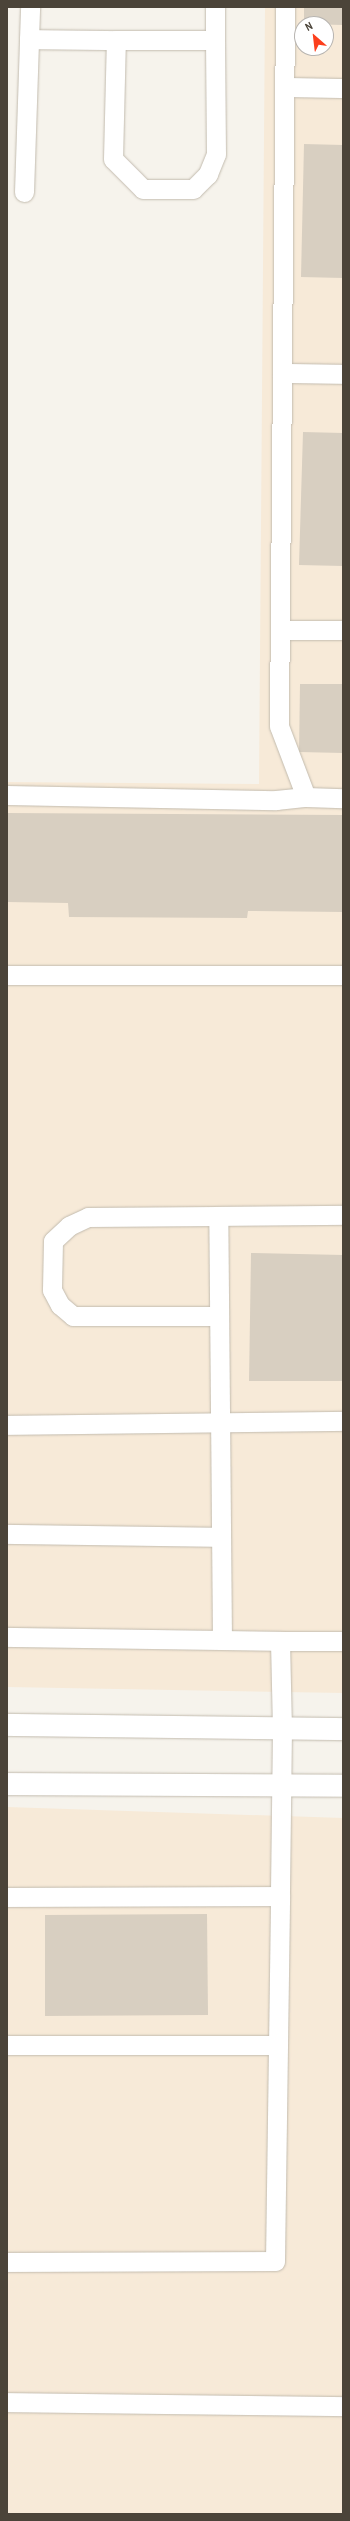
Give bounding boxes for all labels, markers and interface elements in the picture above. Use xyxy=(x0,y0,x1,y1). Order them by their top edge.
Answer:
north arrow xyxy=(294,16,334,56)
text: N xyxy=(303,19,315,34)

